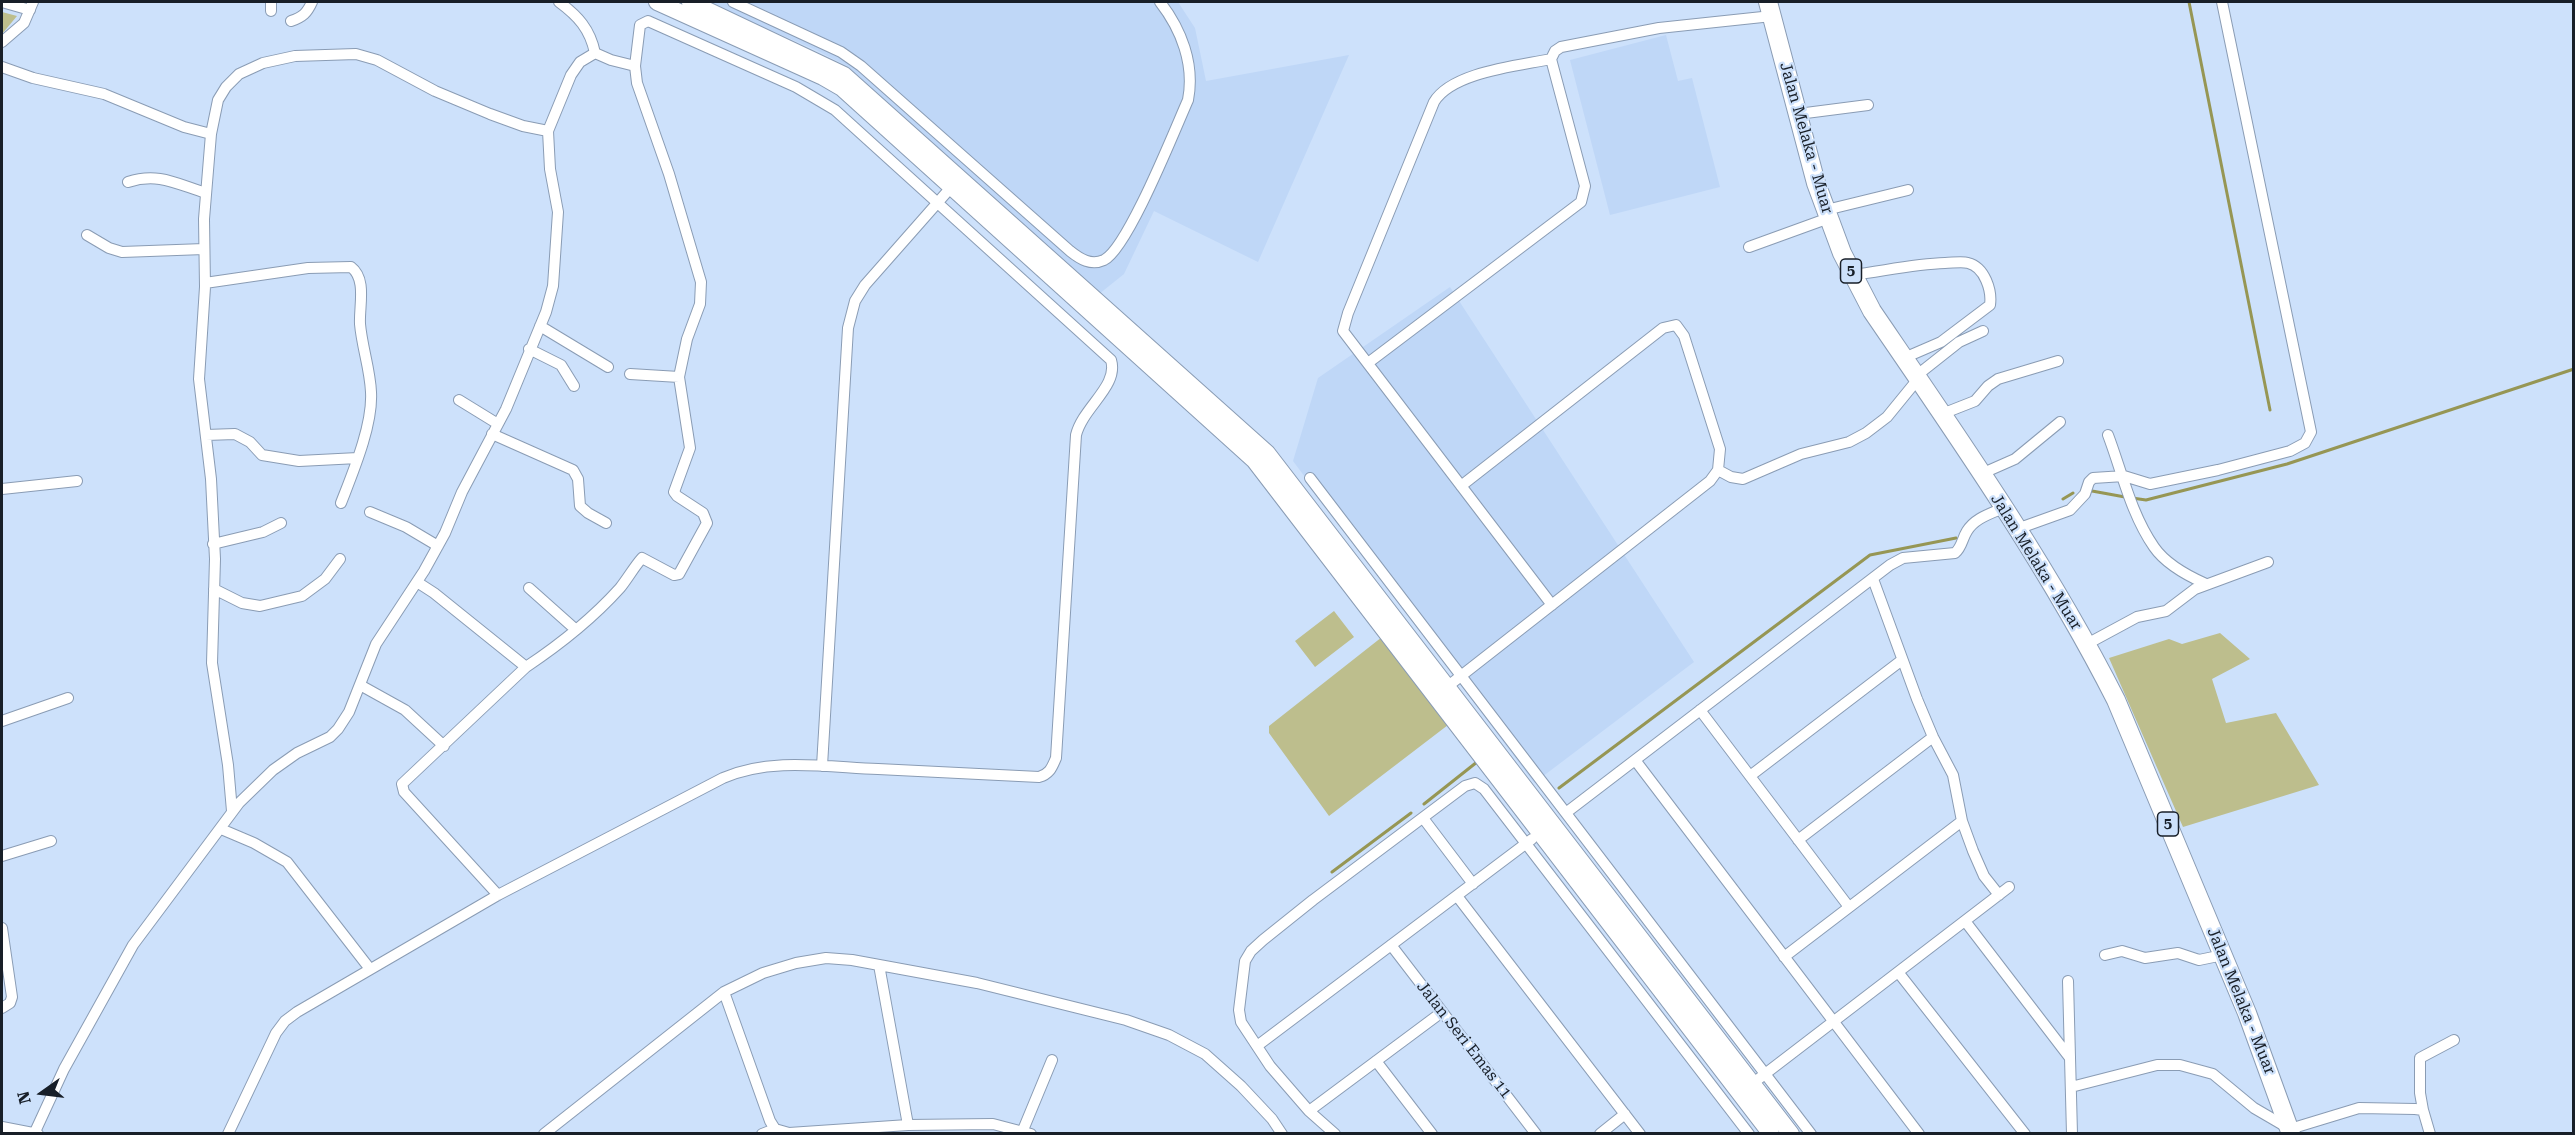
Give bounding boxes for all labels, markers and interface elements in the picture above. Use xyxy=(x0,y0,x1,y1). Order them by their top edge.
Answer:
street label: Jalan Melaka - Muar xyxy=(1775,60,1837,216)
road number: 5 xyxy=(1840,259,1862,283)
street label: Jalan Melaka - Muar xyxy=(1986,491,2086,633)
road number: 5 xyxy=(2158,812,2178,836)
street label: Jalan Melaka - Muar xyxy=(2203,925,2279,1077)
street label: Jalan Seri Emas 11 xyxy=(1412,978,1516,1102)
north arrow xyxy=(12,1063,72,1123)
text: N xyxy=(13,1089,35,1106)

